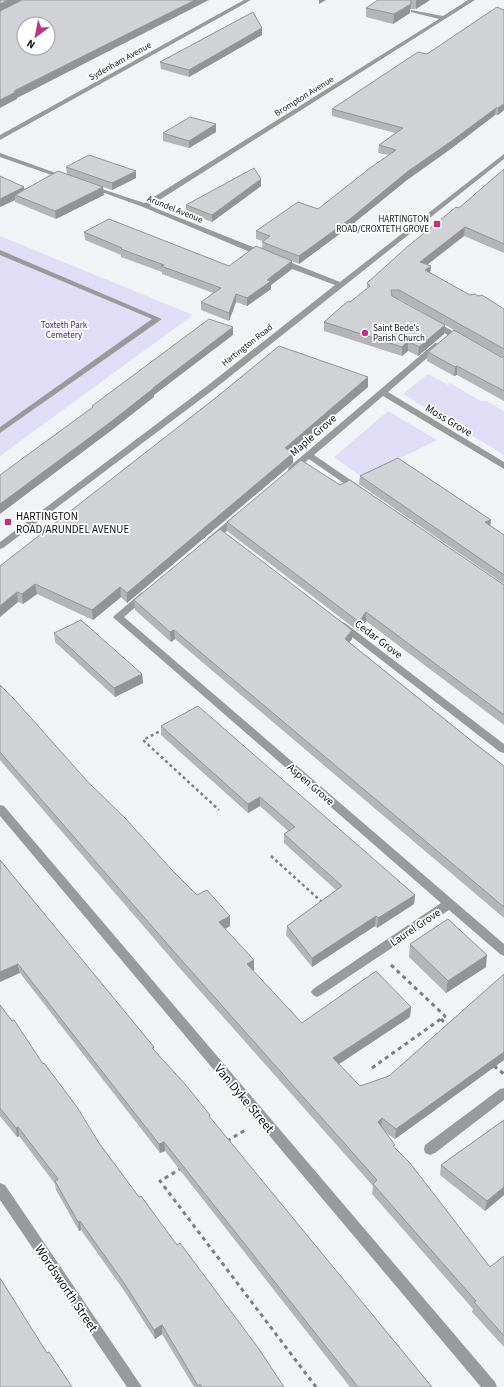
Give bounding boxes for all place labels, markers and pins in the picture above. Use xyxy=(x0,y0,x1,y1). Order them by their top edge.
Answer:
place label: HARTINGTON ROAD/CROXTETH GROVE xyxy=(336,213,429,236)
marker: HARTINGTON ROAD/CROXTETH GROVE xyxy=(432,219,442,229)
place label: Saint Bede's Parish Church xyxy=(373,322,425,345)
marker: Saint Bede's Parish Church xyxy=(360,328,370,338)
place label: HARTINGTON ROAD/ARUNDEL AVENUE xyxy=(16,509,129,537)
marker: HARTINGTON ROAD/ARUNDEL AVENUE xyxy=(3,517,13,527)

